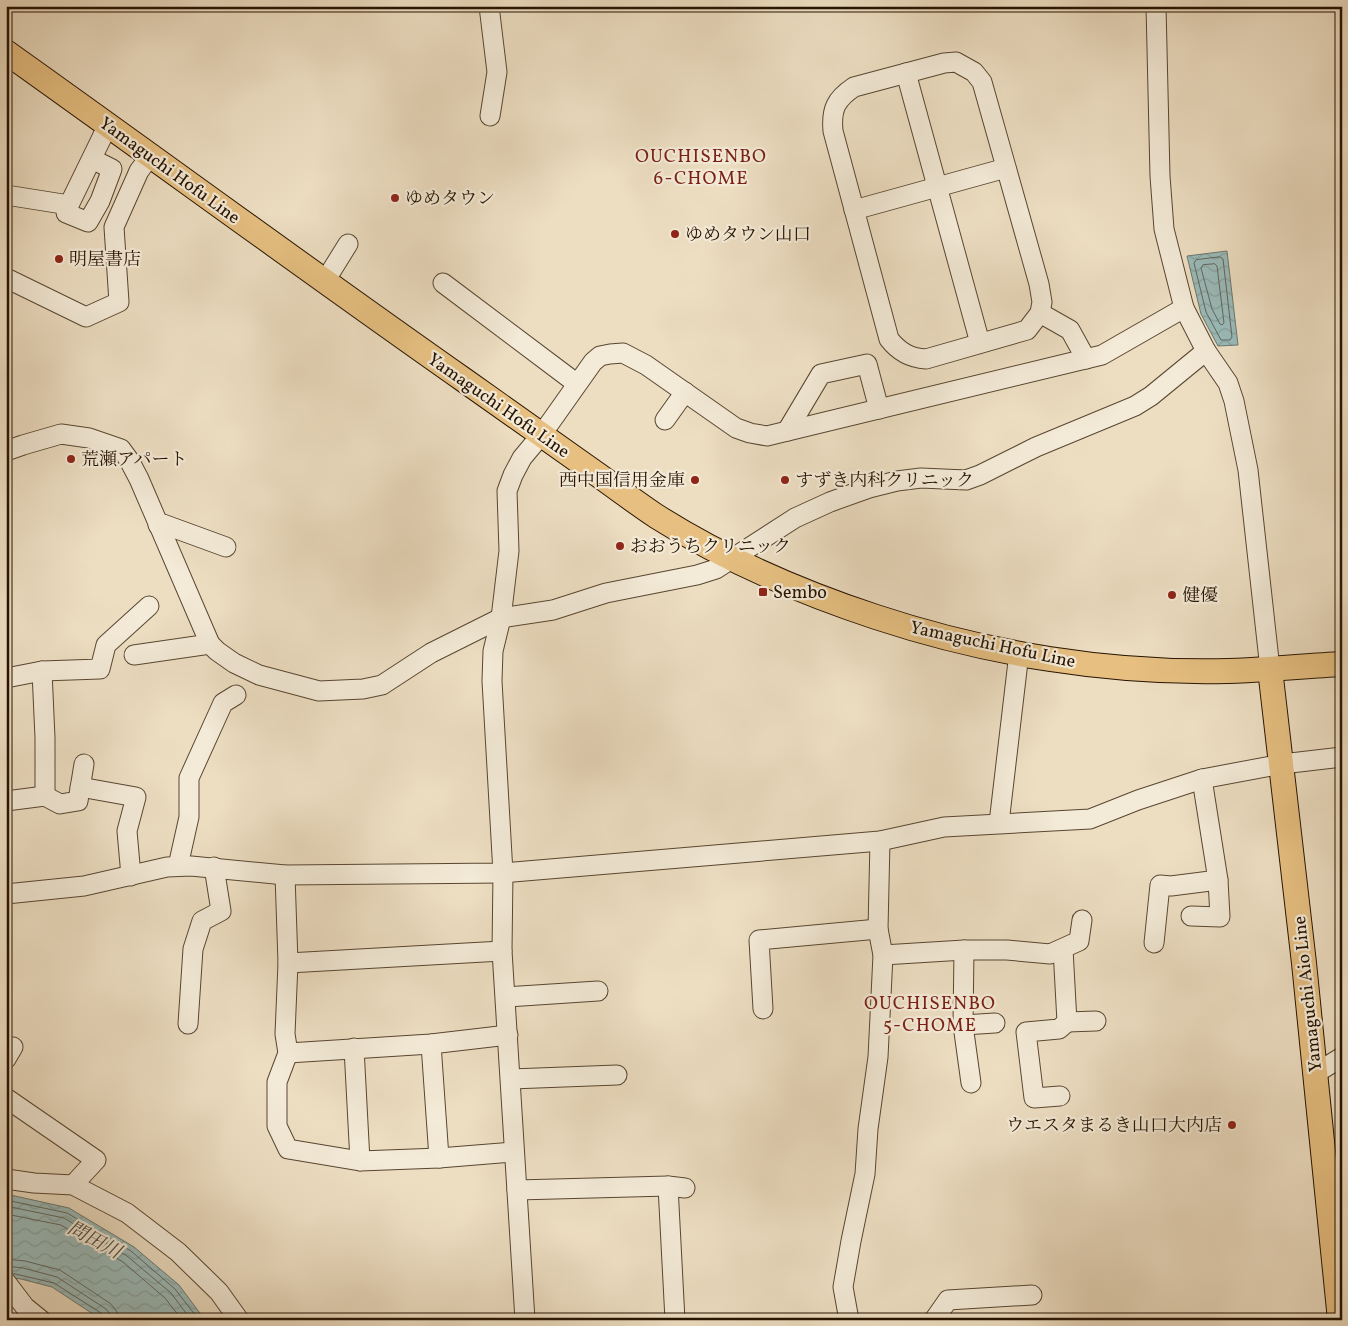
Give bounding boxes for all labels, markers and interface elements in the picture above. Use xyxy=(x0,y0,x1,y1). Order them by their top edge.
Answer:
street label: Yamaguchi Hofu Line xyxy=(94,112,245,231)
district label: OUCHISENBO 6-CHOME xyxy=(635,144,767,192)
place label: ゆめタウン xyxy=(405,187,495,212)
marker: ゆめタウン xyxy=(389,192,401,204)
place label: ゆめタウン山口 xyxy=(685,223,811,248)
marker: ゆめタウン山口 xyxy=(669,228,681,240)
place label: 明屋書店 xyxy=(69,248,141,273)
marker: 明屋書店 xyxy=(53,253,65,265)
street label: Yamaguchi Hofu Line xyxy=(422,348,574,465)
place label: 荒瀬アパート xyxy=(81,448,188,473)
marker: 荒瀬アパート xyxy=(65,453,77,465)
place label: 西中国信用金庫 xyxy=(559,469,685,494)
place label: すずき内科クリニック xyxy=(795,469,974,494)
marker: 西中国信用金庫 xyxy=(689,474,701,486)
marker: すずき内科クリニック xyxy=(779,474,791,486)
place label: おおうちクリニック xyxy=(630,535,791,560)
marker: おおうちクリニック xyxy=(614,540,626,552)
place label: Sembo xyxy=(773,581,827,606)
place label: 健優 xyxy=(1182,584,1218,609)
marker: Sembo xyxy=(757,586,769,598)
marker: 健優 xyxy=(1166,589,1178,601)
street label: Yamaguchi Hofu Line xyxy=(908,616,1078,675)
street label: Yamaguchi Aio Line xyxy=(1288,915,1329,1073)
district label: OUCHISENBO 5-CHOME xyxy=(864,991,996,1039)
place label: ウエスタまるき山口大内店 xyxy=(1006,1114,1222,1139)
marker: ウエスタまるき山口大内店 xyxy=(1226,1119,1238,1131)
water label: 問田川 xyxy=(63,1216,127,1267)

